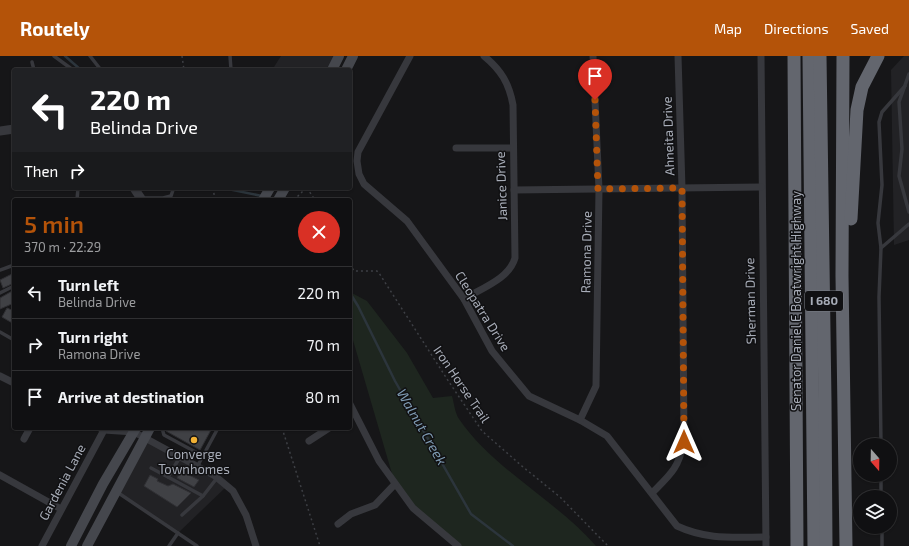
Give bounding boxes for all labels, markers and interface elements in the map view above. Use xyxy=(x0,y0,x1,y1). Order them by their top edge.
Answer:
text: Routely xyxy=(20,17,90,40)
text: Map xyxy=(714,20,742,37)
text: Directions xyxy=(764,20,829,37)
text: Saved xyxy=(851,20,889,37)
pin xyxy=(578,59,612,100)
icon: arrive xyxy=(584,65,606,87)
text: 220 m xyxy=(90,82,171,116)
icon: left xyxy=(24,84,76,136)
street label: Ahneita Drive xyxy=(659,96,677,176)
text: Belinda Drive xyxy=(90,116,198,138)
street label: Janice Drive xyxy=(492,151,510,221)
icon: right xyxy=(66,160,88,182)
text: Then xyxy=(24,162,58,180)
street label: Senator Daniel E Boatwright Highway xyxy=(788,191,804,411)
text: 5 min xyxy=(24,209,84,238)
button: close xyxy=(298,211,340,253)
street label: Ramona Drive xyxy=(577,211,595,293)
text: 370 m · 22:29 xyxy=(24,239,101,255)
street label: Sherman Drive xyxy=(741,257,759,345)
street label: Cleopatra Drive xyxy=(452,268,514,354)
text: Turn left xyxy=(58,276,119,294)
icon: left xyxy=(24,282,46,304)
text: 220 m xyxy=(298,284,340,302)
road number: I 680 xyxy=(805,291,843,311)
text: Belinda Drive xyxy=(58,294,136,310)
text: Turn right xyxy=(58,328,128,346)
icon: right xyxy=(24,334,46,356)
text: 70 m xyxy=(307,336,340,354)
street label: Iron Horse Trail xyxy=(430,342,494,426)
text: Ramona Drive xyxy=(58,346,140,362)
icon: arrive xyxy=(24,386,46,408)
water label: Walnut Creek xyxy=(394,386,451,468)
text: Arrive at destination xyxy=(58,388,204,406)
text: 80 m xyxy=(305,388,340,406)
position arrow xyxy=(663,421,705,463)
marker: Converge Townhomes xyxy=(189,435,199,445)
north arrow xyxy=(853,438,897,482)
map controls xyxy=(853,438,897,534)
street label: Gardenia Lane xyxy=(35,441,89,523)
place label: Converge Townhomes xyxy=(158,446,230,477)
button: layers xyxy=(853,490,897,534)

